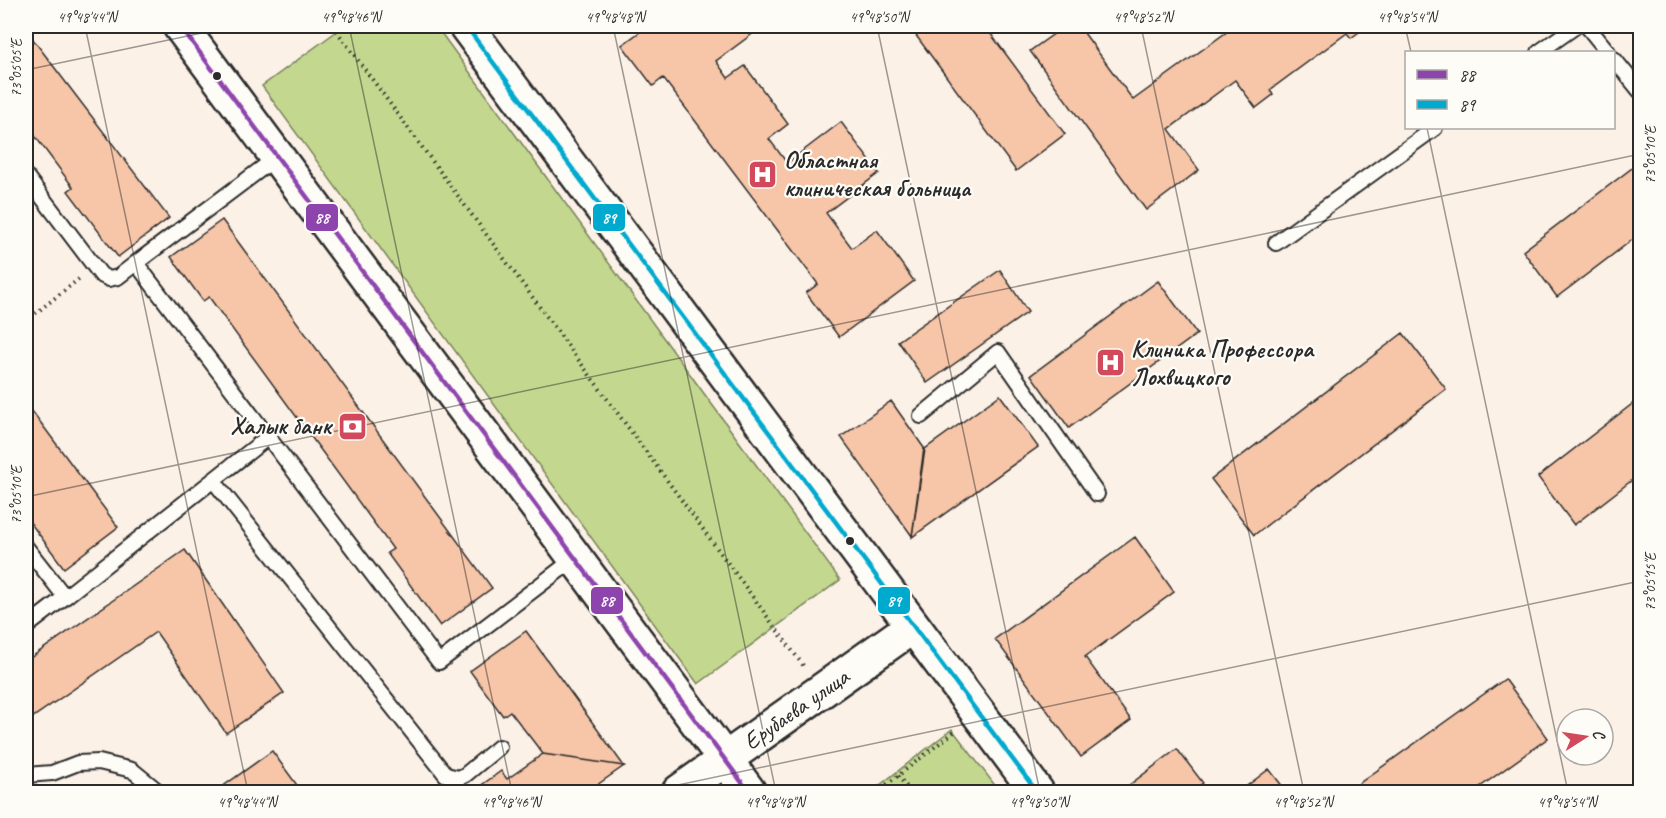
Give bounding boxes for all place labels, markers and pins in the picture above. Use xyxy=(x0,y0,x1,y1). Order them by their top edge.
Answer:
unlabelled marker xyxy=(211,70,223,82)
place label: Областная клиническая больница xyxy=(784,145,972,203)
hospital icon: Областная клиническая больница xyxy=(747,158,779,190)
place label: Клиника Профессора Лохвицкого xyxy=(1131,334,1315,392)
hospital icon: Клиника Профессора Лохвицкого xyxy=(1094,347,1126,379)
bank icon: Халык банк xyxy=(336,410,368,442)
place label: Халык банк xyxy=(230,411,333,441)
unlabelled marker xyxy=(844,535,856,547)

